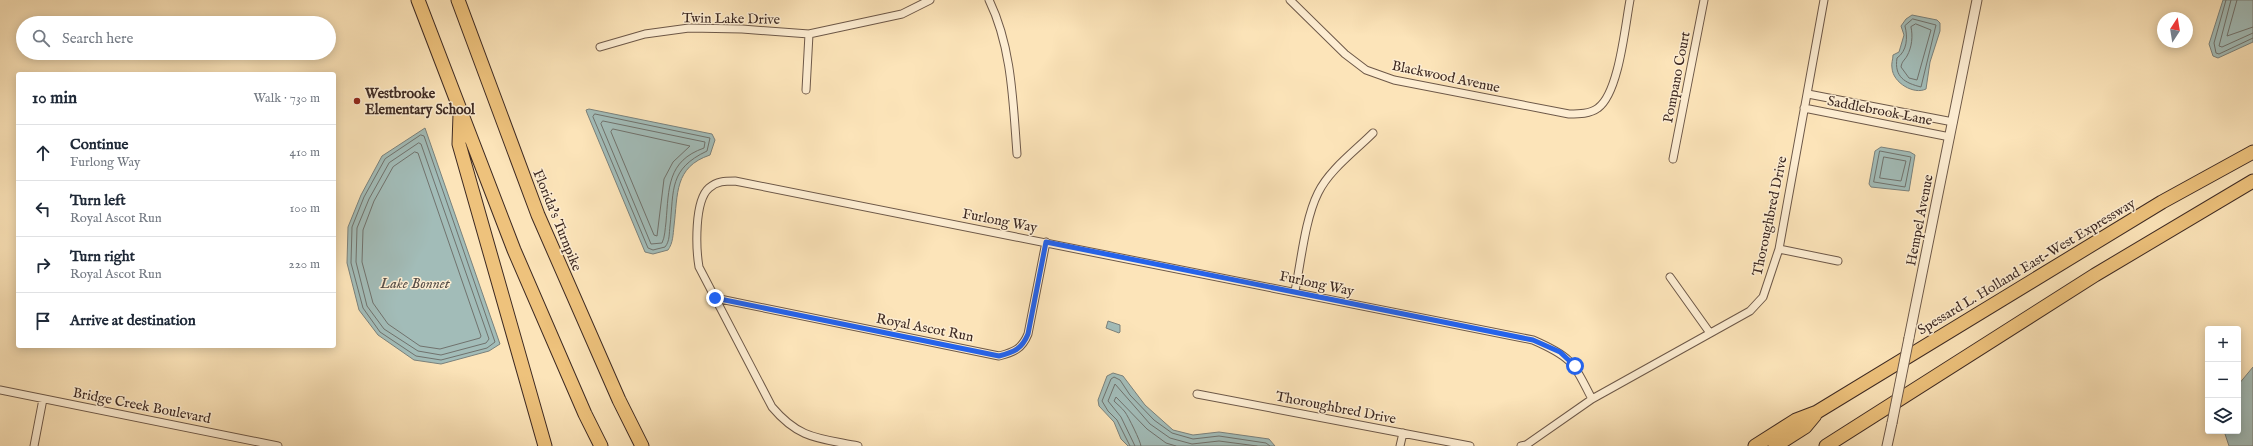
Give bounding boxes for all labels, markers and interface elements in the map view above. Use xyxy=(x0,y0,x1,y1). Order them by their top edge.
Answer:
street label: Twin Lake Drive xyxy=(682,9,781,29)
north arrow xyxy=(2157,12,2193,48)
search box xyxy=(16,16,336,60)
icon: search xyxy=(30,27,52,49)
text: Search here xyxy=(62,29,133,48)
street label: Pompano Court xyxy=(1659,30,1695,124)
street label: Blackwood Avenue xyxy=(1390,57,1502,97)
place label: Westbrooke Elementary School xyxy=(364,85,476,119)
text: 10 min xyxy=(32,88,77,109)
text: Walk · 730 m xyxy=(254,90,320,107)
street label: Saddlebrook Lane xyxy=(1826,92,1934,130)
marker: Westbrooke Elementary School xyxy=(352,96,362,106)
text: Continue xyxy=(70,135,128,154)
icon: ahead xyxy=(32,142,54,164)
text: 410 m xyxy=(290,144,320,161)
text: Furlong Way xyxy=(70,154,140,171)
street label: Thoroughbred Drive xyxy=(1748,154,1792,278)
street label: Florida's Turnpike xyxy=(528,167,586,274)
street label: Hempel Avenue xyxy=(1902,172,1938,267)
text: Turn left xyxy=(70,191,126,210)
street label: Spessard L. Holland East-West Expressway xyxy=(1914,194,2139,339)
icon: left xyxy=(32,198,54,220)
text: 100 m xyxy=(290,200,320,217)
street label: Furlong Way xyxy=(961,205,1039,237)
text: Royal Ascot Run xyxy=(70,210,162,227)
text: Turn right xyxy=(70,247,135,266)
icon: right xyxy=(32,254,54,276)
text: 220 m xyxy=(289,256,320,273)
text: Royal Ascot Run xyxy=(70,266,162,283)
street label: Furlong Way xyxy=(1278,267,1356,301)
water label: Lake Bonnet xyxy=(379,274,451,293)
route end xyxy=(706,289,724,307)
icon: arrive xyxy=(32,310,54,332)
street label: Royal Ascot Run xyxy=(875,310,976,346)
text: Arrive at destination xyxy=(70,311,196,330)
map controls xyxy=(2205,326,2241,434)
button: + xyxy=(2205,326,2241,362)
route start xyxy=(1566,357,1584,375)
button: − xyxy=(2205,362,2241,398)
street label: Bridge Creek Boulevard xyxy=(71,384,213,428)
street label: Thoroughbred Drive xyxy=(1274,387,1398,429)
button: layers xyxy=(2205,398,2241,434)

